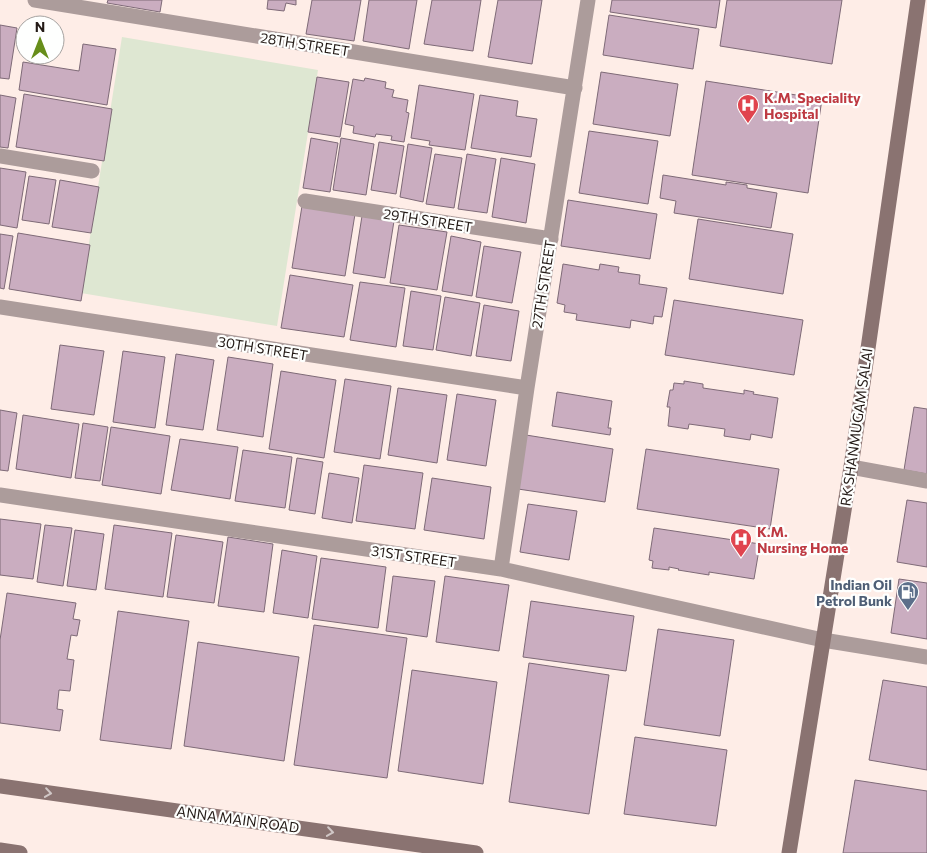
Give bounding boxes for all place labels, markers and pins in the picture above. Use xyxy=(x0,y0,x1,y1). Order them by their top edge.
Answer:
place label: K.M. Speciality Hospital xyxy=(764,89,861,122)
hospital icon: K.M. Speciality Hospital xyxy=(736,93,760,124)
place label: K.M. Nursing Home xyxy=(757,523,848,556)
hospital icon: K.M. Nursing Home xyxy=(729,527,753,558)
place label: Indian Oil Petrol Bunk xyxy=(816,576,892,609)
fuel station icon: Indian Oil Petrol Bunk xyxy=(896,580,920,611)

